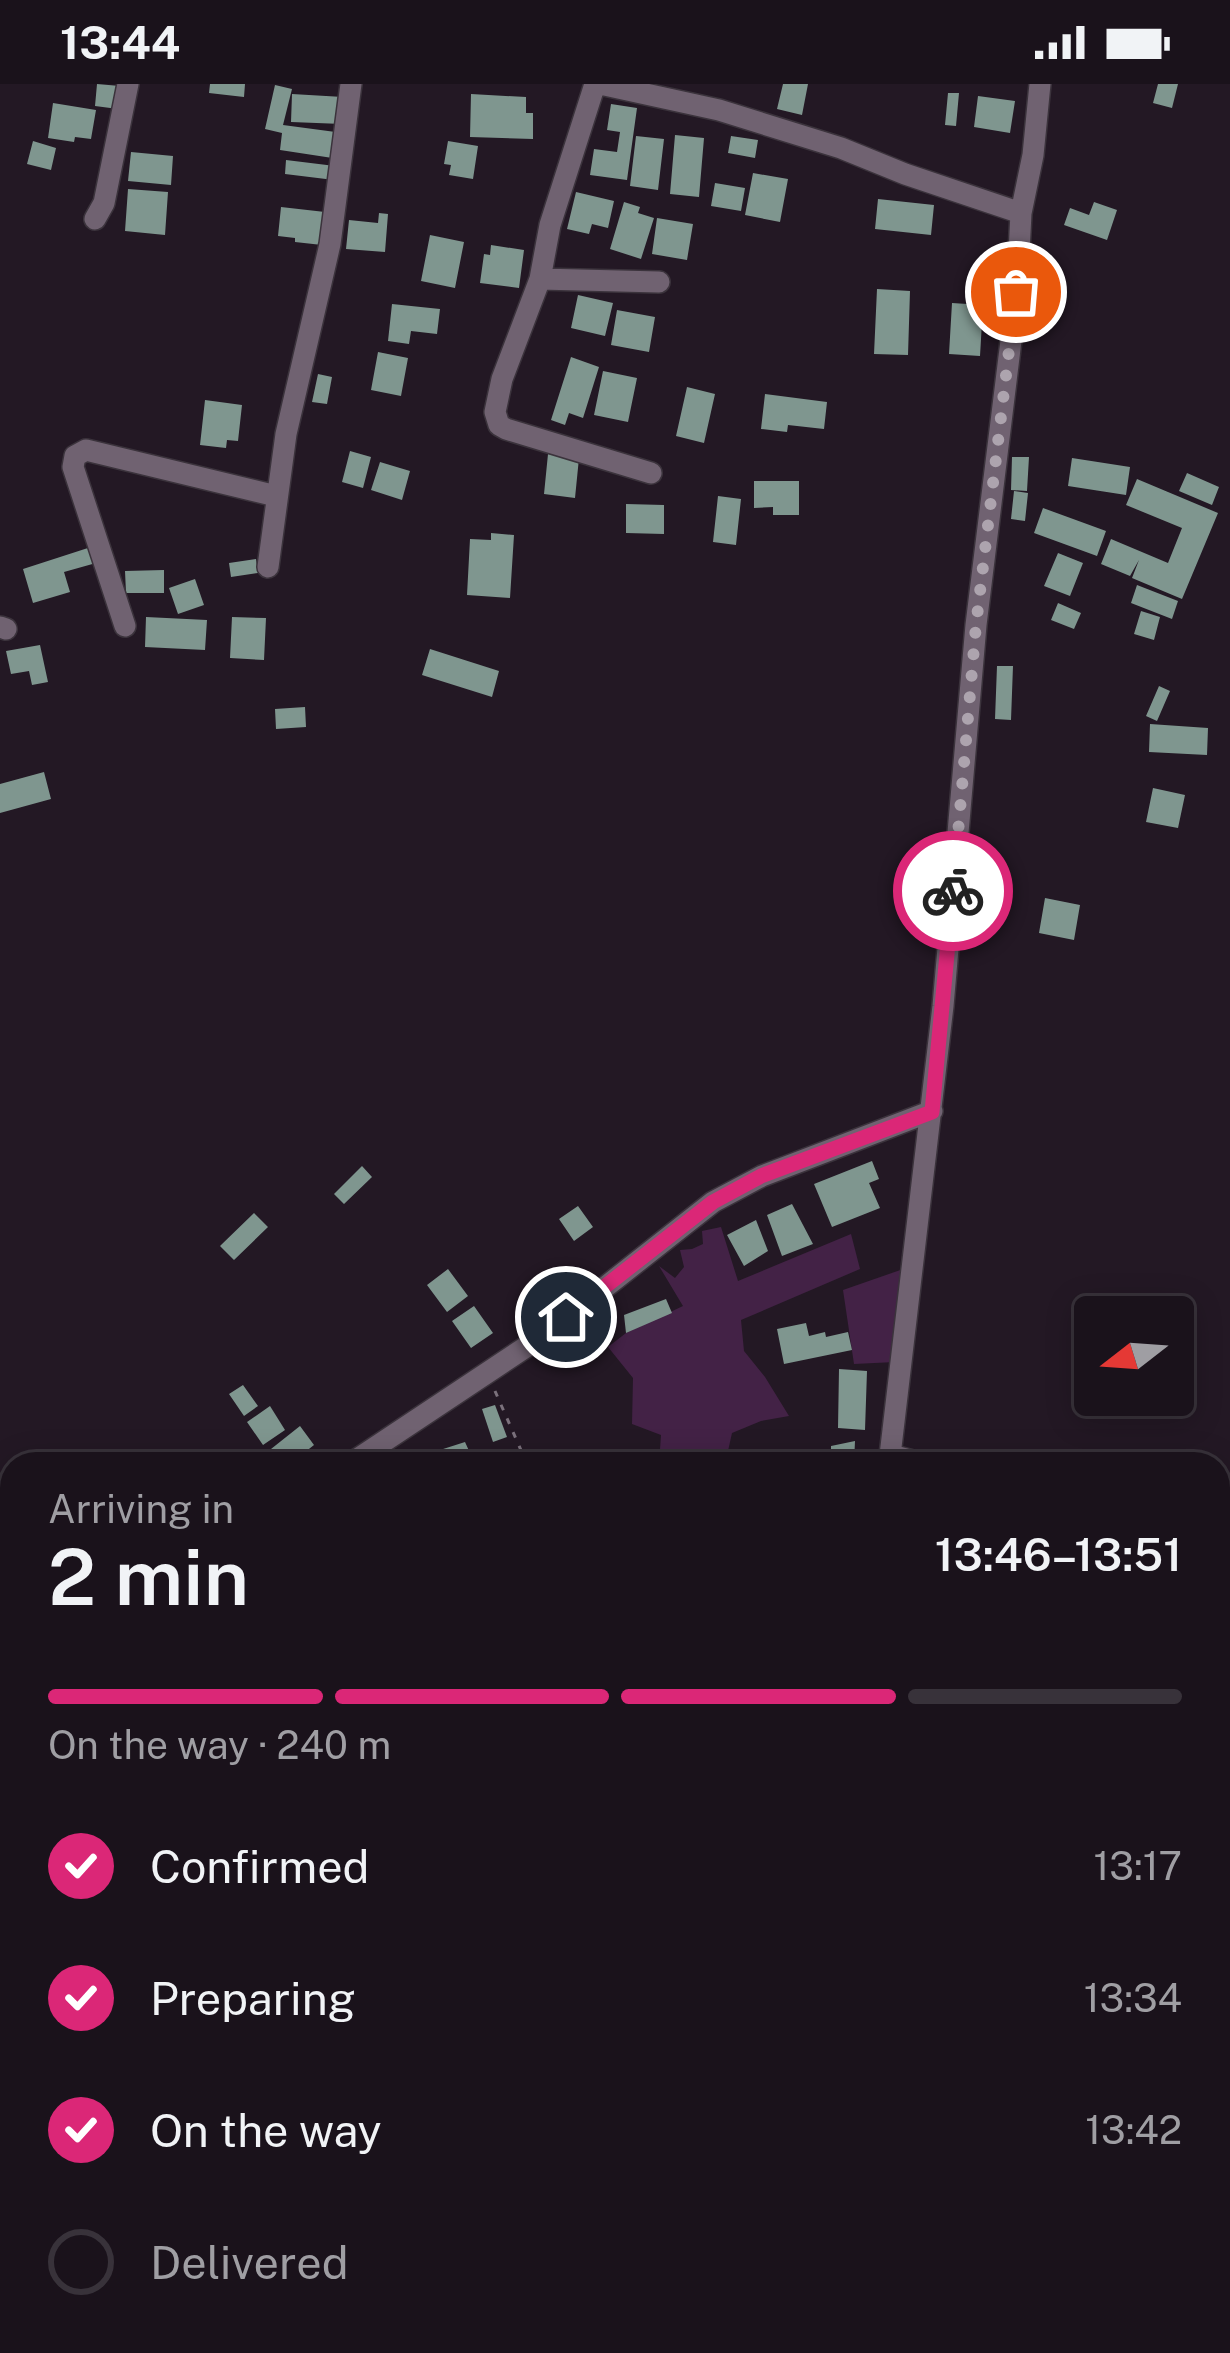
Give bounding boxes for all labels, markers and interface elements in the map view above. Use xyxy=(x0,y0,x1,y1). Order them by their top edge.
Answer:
text: 13:44 xyxy=(60,16,180,69)
pin xyxy=(965,241,1067,343)
icon: bag xyxy=(983,259,1049,325)
courier xyxy=(893,831,1013,951)
icon: bike xyxy=(920,858,986,924)
pin xyxy=(515,1266,617,1368)
icon: home xyxy=(533,1284,599,1350)
north arrow xyxy=(1074,1296,1194,1416)
map controls xyxy=(1074,1296,1194,1416)
text: Arriving in xyxy=(48,1486,234,1532)
text: 13:46–13:51 xyxy=(935,1528,1182,1581)
text: 2 min xyxy=(48,1531,249,1623)
text: On the way · 240 m xyxy=(48,1722,391,1768)
icon: check xyxy=(48,1833,114,1899)
text: Confirmed xyxy=(150,1840,369,1893)
text: 13:17 xyxy=(1093,1843,1182,1889)
icon: check xyxy=(48,1965,114,2031)
text: Preparing xyxy=(150,1972,356,2025)
text: 13:34 xyxy=(1084,1975,1182,2021)
icon: check xyxy=(48,2097,114,2163)
text: On the way xyxy=(150,2104,382,2157)
text: 13:42 xyxy=(1085,2107,1182,2153)
text: Delivered xyxy=(150,2236,349,2289)

